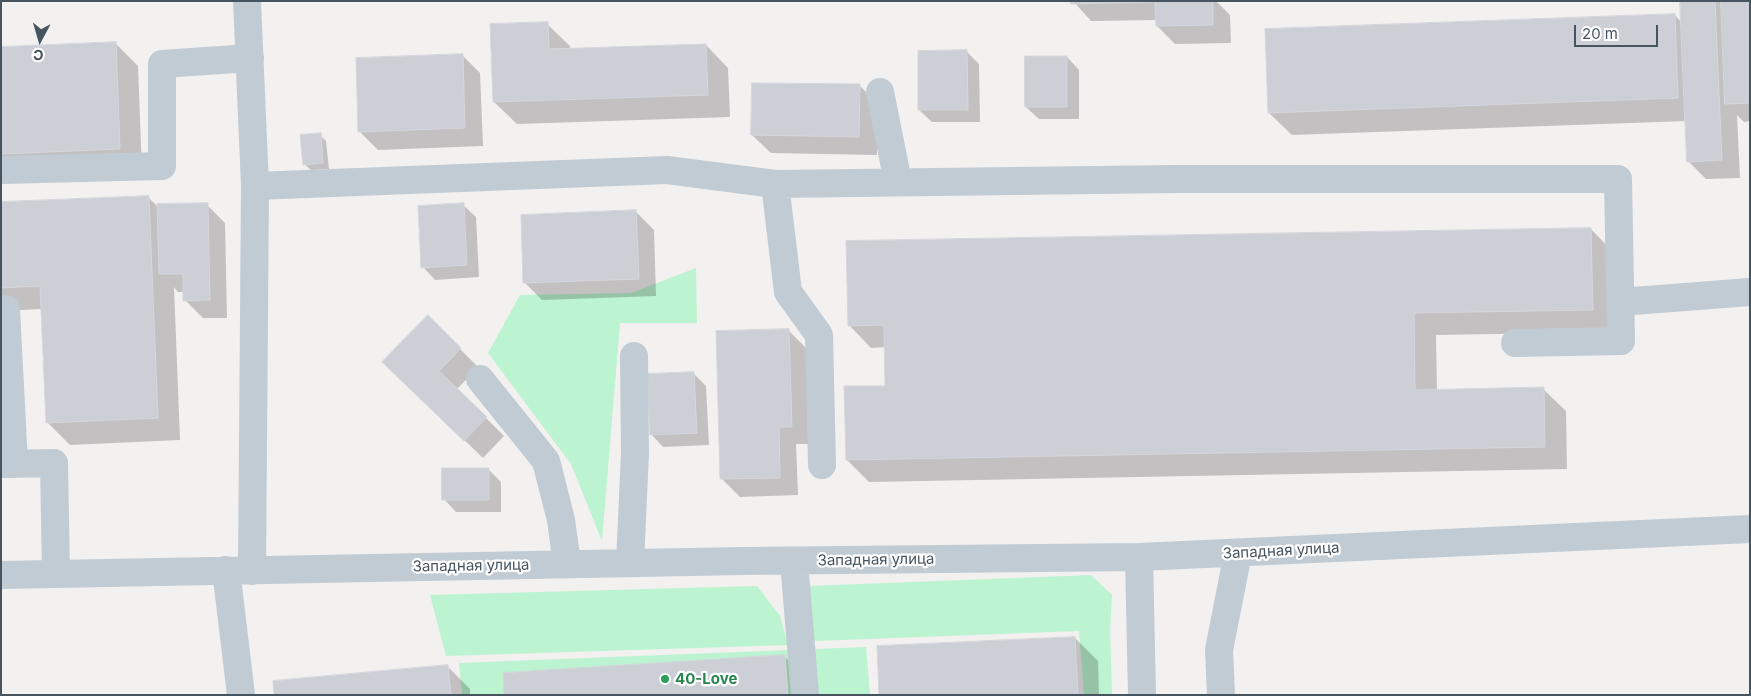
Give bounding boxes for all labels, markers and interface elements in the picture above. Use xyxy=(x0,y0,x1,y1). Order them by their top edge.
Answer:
north arrow xyxy=(15,15,65,65)
scale bar xyxy=(1576,15,1660,47)
text: 20 m xyxy=(1582,24,1618,43)
text: С xyxy=(32,46,44,64)
street label: Западная улица xyxy=(1222,539,1340,563)
street label: Западная улица xyxy=(817,550,935,570)
street label: Западная улица xyxy=(412,556,530,576)
place label: 40-Love xyxy=(675,670,737,688)
marker: 40-Love xyxy=(659,673,671,685)

